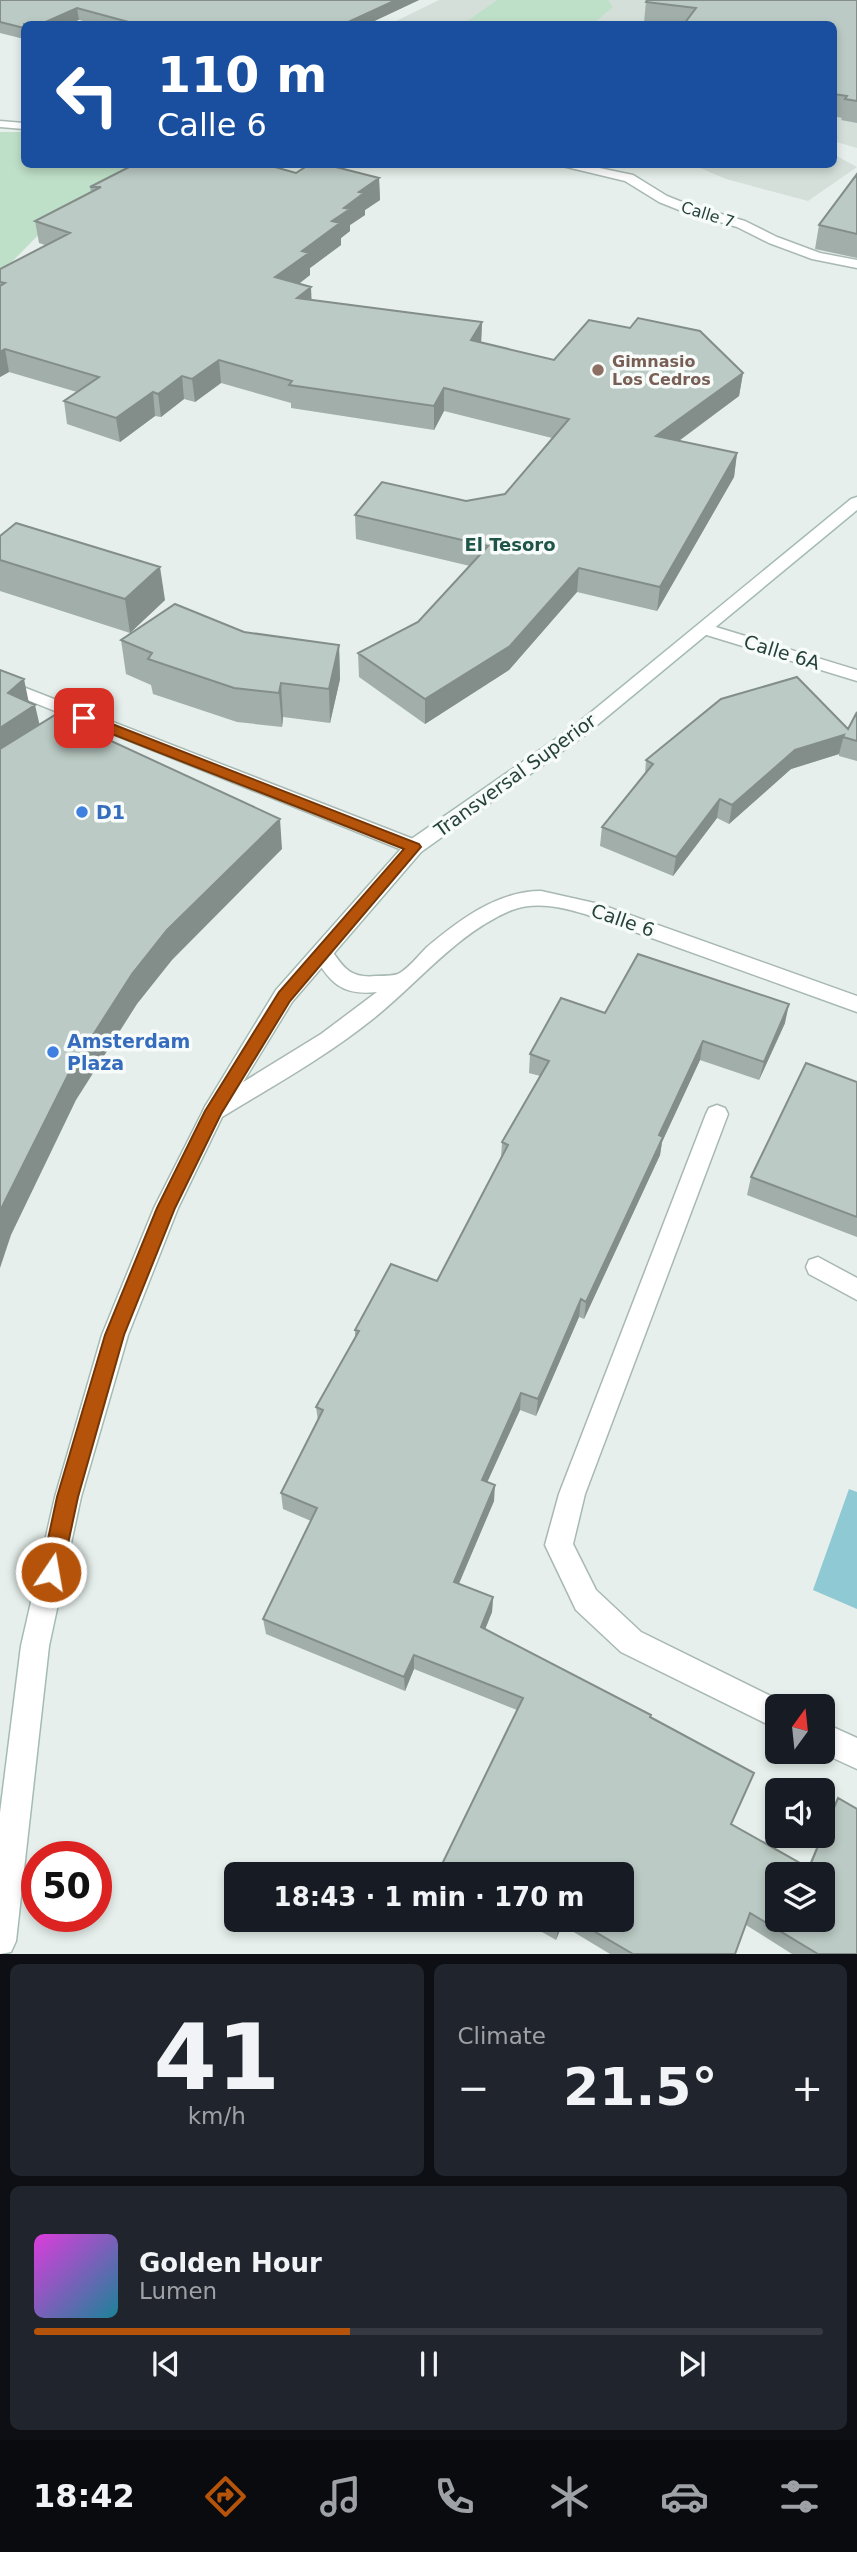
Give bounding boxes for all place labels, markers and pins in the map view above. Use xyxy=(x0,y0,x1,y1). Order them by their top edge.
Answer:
place label: Gimnasio Los Cedros xyxy=(612,352,711,389)
marker: Gimnasio Los Cedros xyxy=(590,362,606,378)
pin xyxy=(54,688,114,748)
place label: D1 xyxy=(96,801,125,823)
marker: D1 xyxy=(74,804,90,820)
place label: Amsterdam Plaza xyxy=(67,1030,190,1074)
marker: Amsterdam Plaza xyxy=(45,1044,61,1060)

